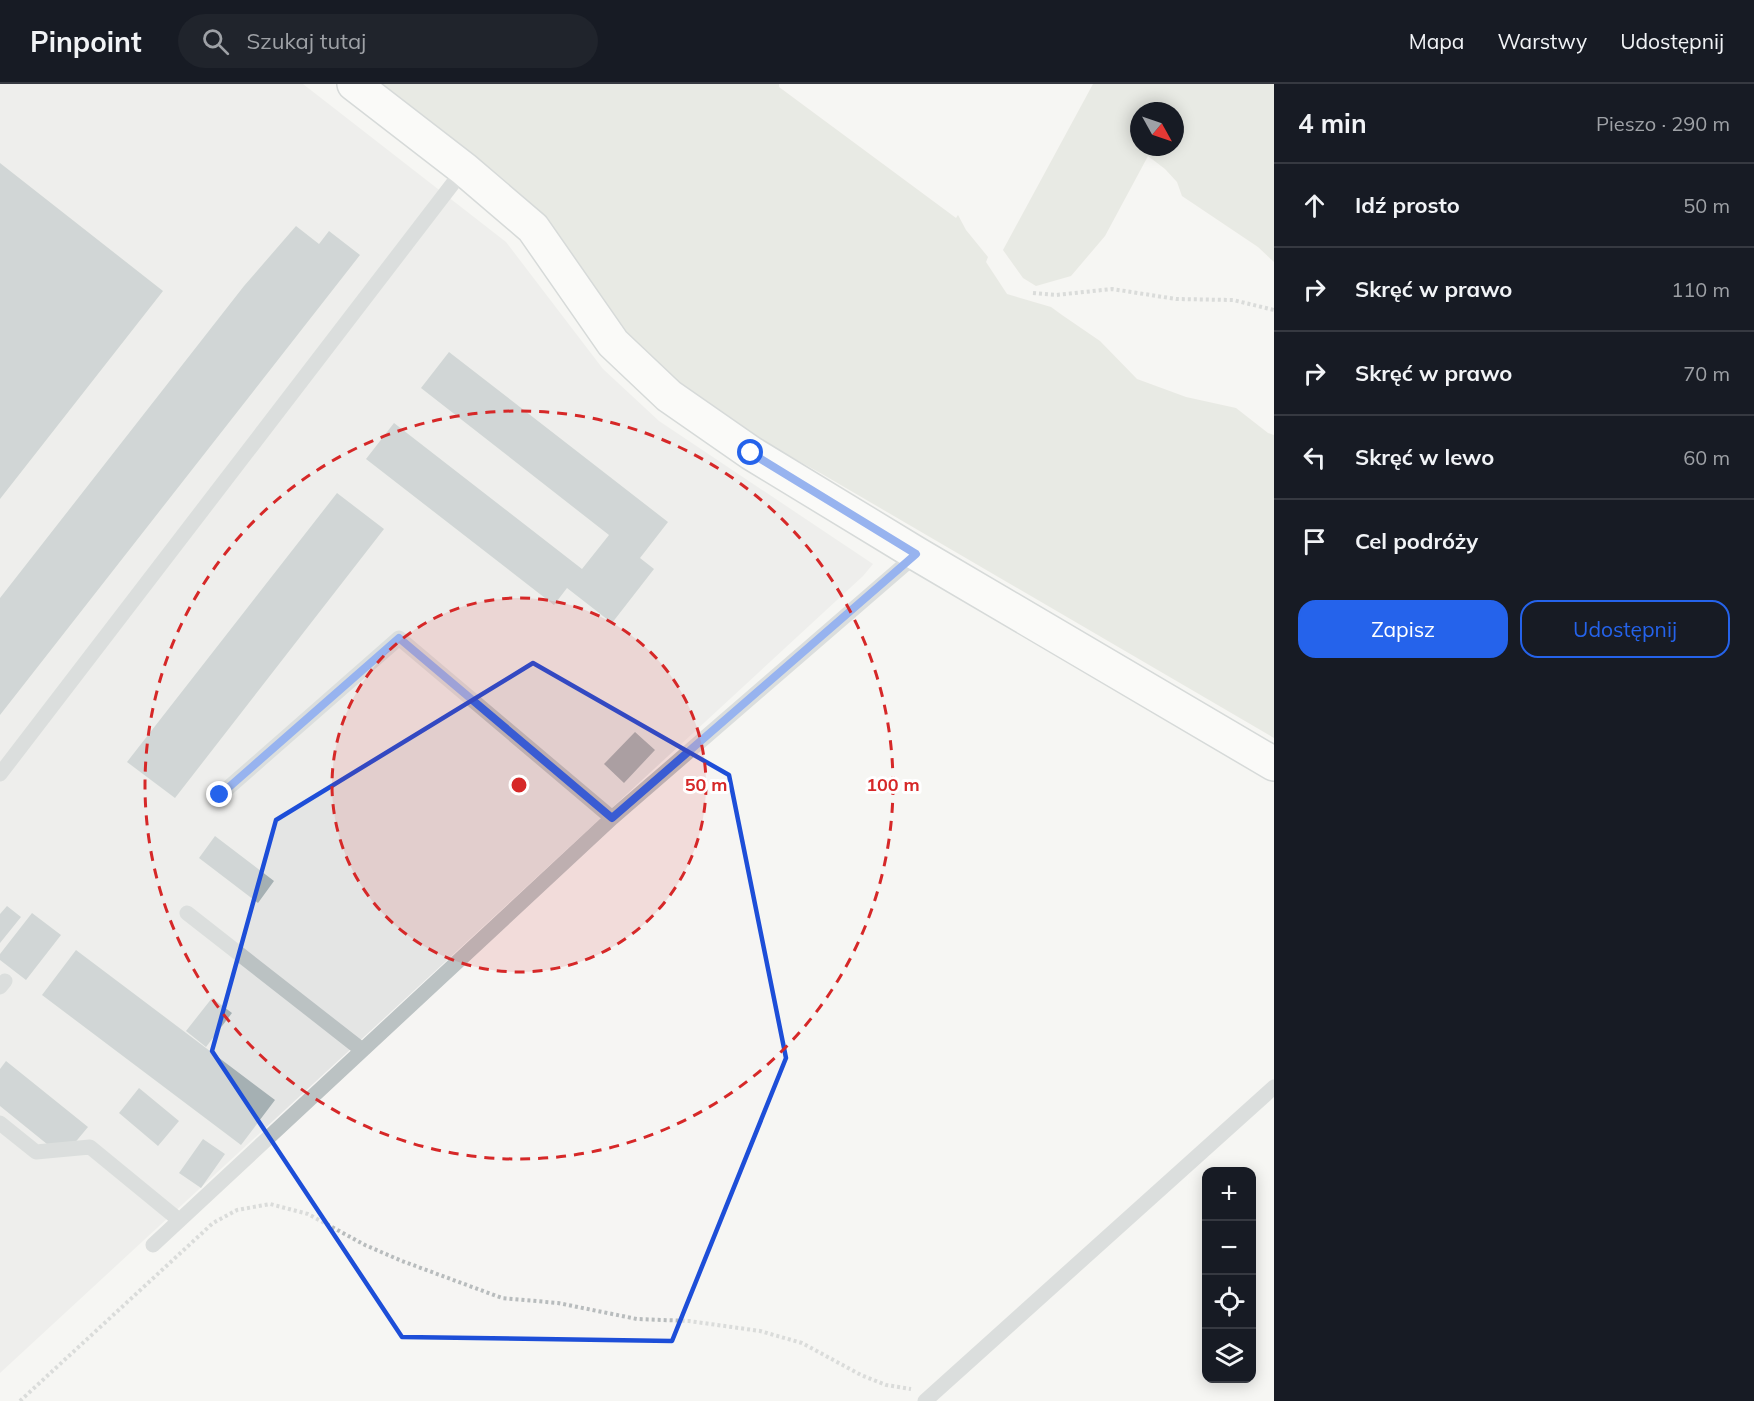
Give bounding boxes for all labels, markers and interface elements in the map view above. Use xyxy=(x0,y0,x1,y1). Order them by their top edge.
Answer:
search box xyxy=(178,14,598,68)
text: Pinpoint xyxy=(30,24,142,59)
icon: search xyxy=(199,25,232,58)
text: Szukaj tutaj xyxy=(247,27,366,55)
text: Mapa xyxy=(1409,28,1464,54)
text: Warstwy xyxy=(1497,28,1587,54)
text: Udostępnij xyxy=(1620,28,1724,54)
north arrow xyxy=(1130,102,1184,156)
text: 4 min xyxy=(1298,107,1367,140)
text: Pieszo · 290 m xyxy=(1596,111,1730,136)
icon: ahead xyxy=(1298,189,1331,222)
text: Idź prosto xyxy=(1355,191,1460,219)
text: 50 m xyxy=(1683,193,1730,218)
icon: right xyxy=(1298,273,1331,306)
text: Skręć w prawo xyxy=(1355,275,1512,303)
text: 110 m xyxy=(1671,277,1730,302)
icon: right xyxy=(1298,357,1331,390)
text: Skręć w prawo xyxy=(1355,359,1512,387)
text: 70 m xyxy=(1683,361,1730,386)
route start xyxy=(737,439,763,465)
icon: left xyxy=(1298,441,1331,474)
text: Skręć w lewo xyxy=(1355,443,1494,471)
text: 60 m xyxy=(1683,445,1730,470)
icon: arrive xyxy=(1298,525,1331,558)
text: Cel podróży xyxy=(1355,527,1478,555)
button: Zapisz xyxy=(1298,600,1508,658)
button: Udostępnij xyxy=(1520,600,1730,658)
text: 50 m xyxy=(685,773,727,796)
text: 100 m xyxy=(866,773,920,796)
centre of rings xyxy=(509,775,529,795)
route end xyxy=(206,781,232,807)
map controls xyxy=(1202,1167,1256,1383)
button: + xyxy=(1202,1167,1256,1221)
button: − xyxy=(1202,1221,1256,1275)
button: locate xyxy=(1202,1275,1256,1329)
button: layers xyxy=(1202,1329,1256,1383)

